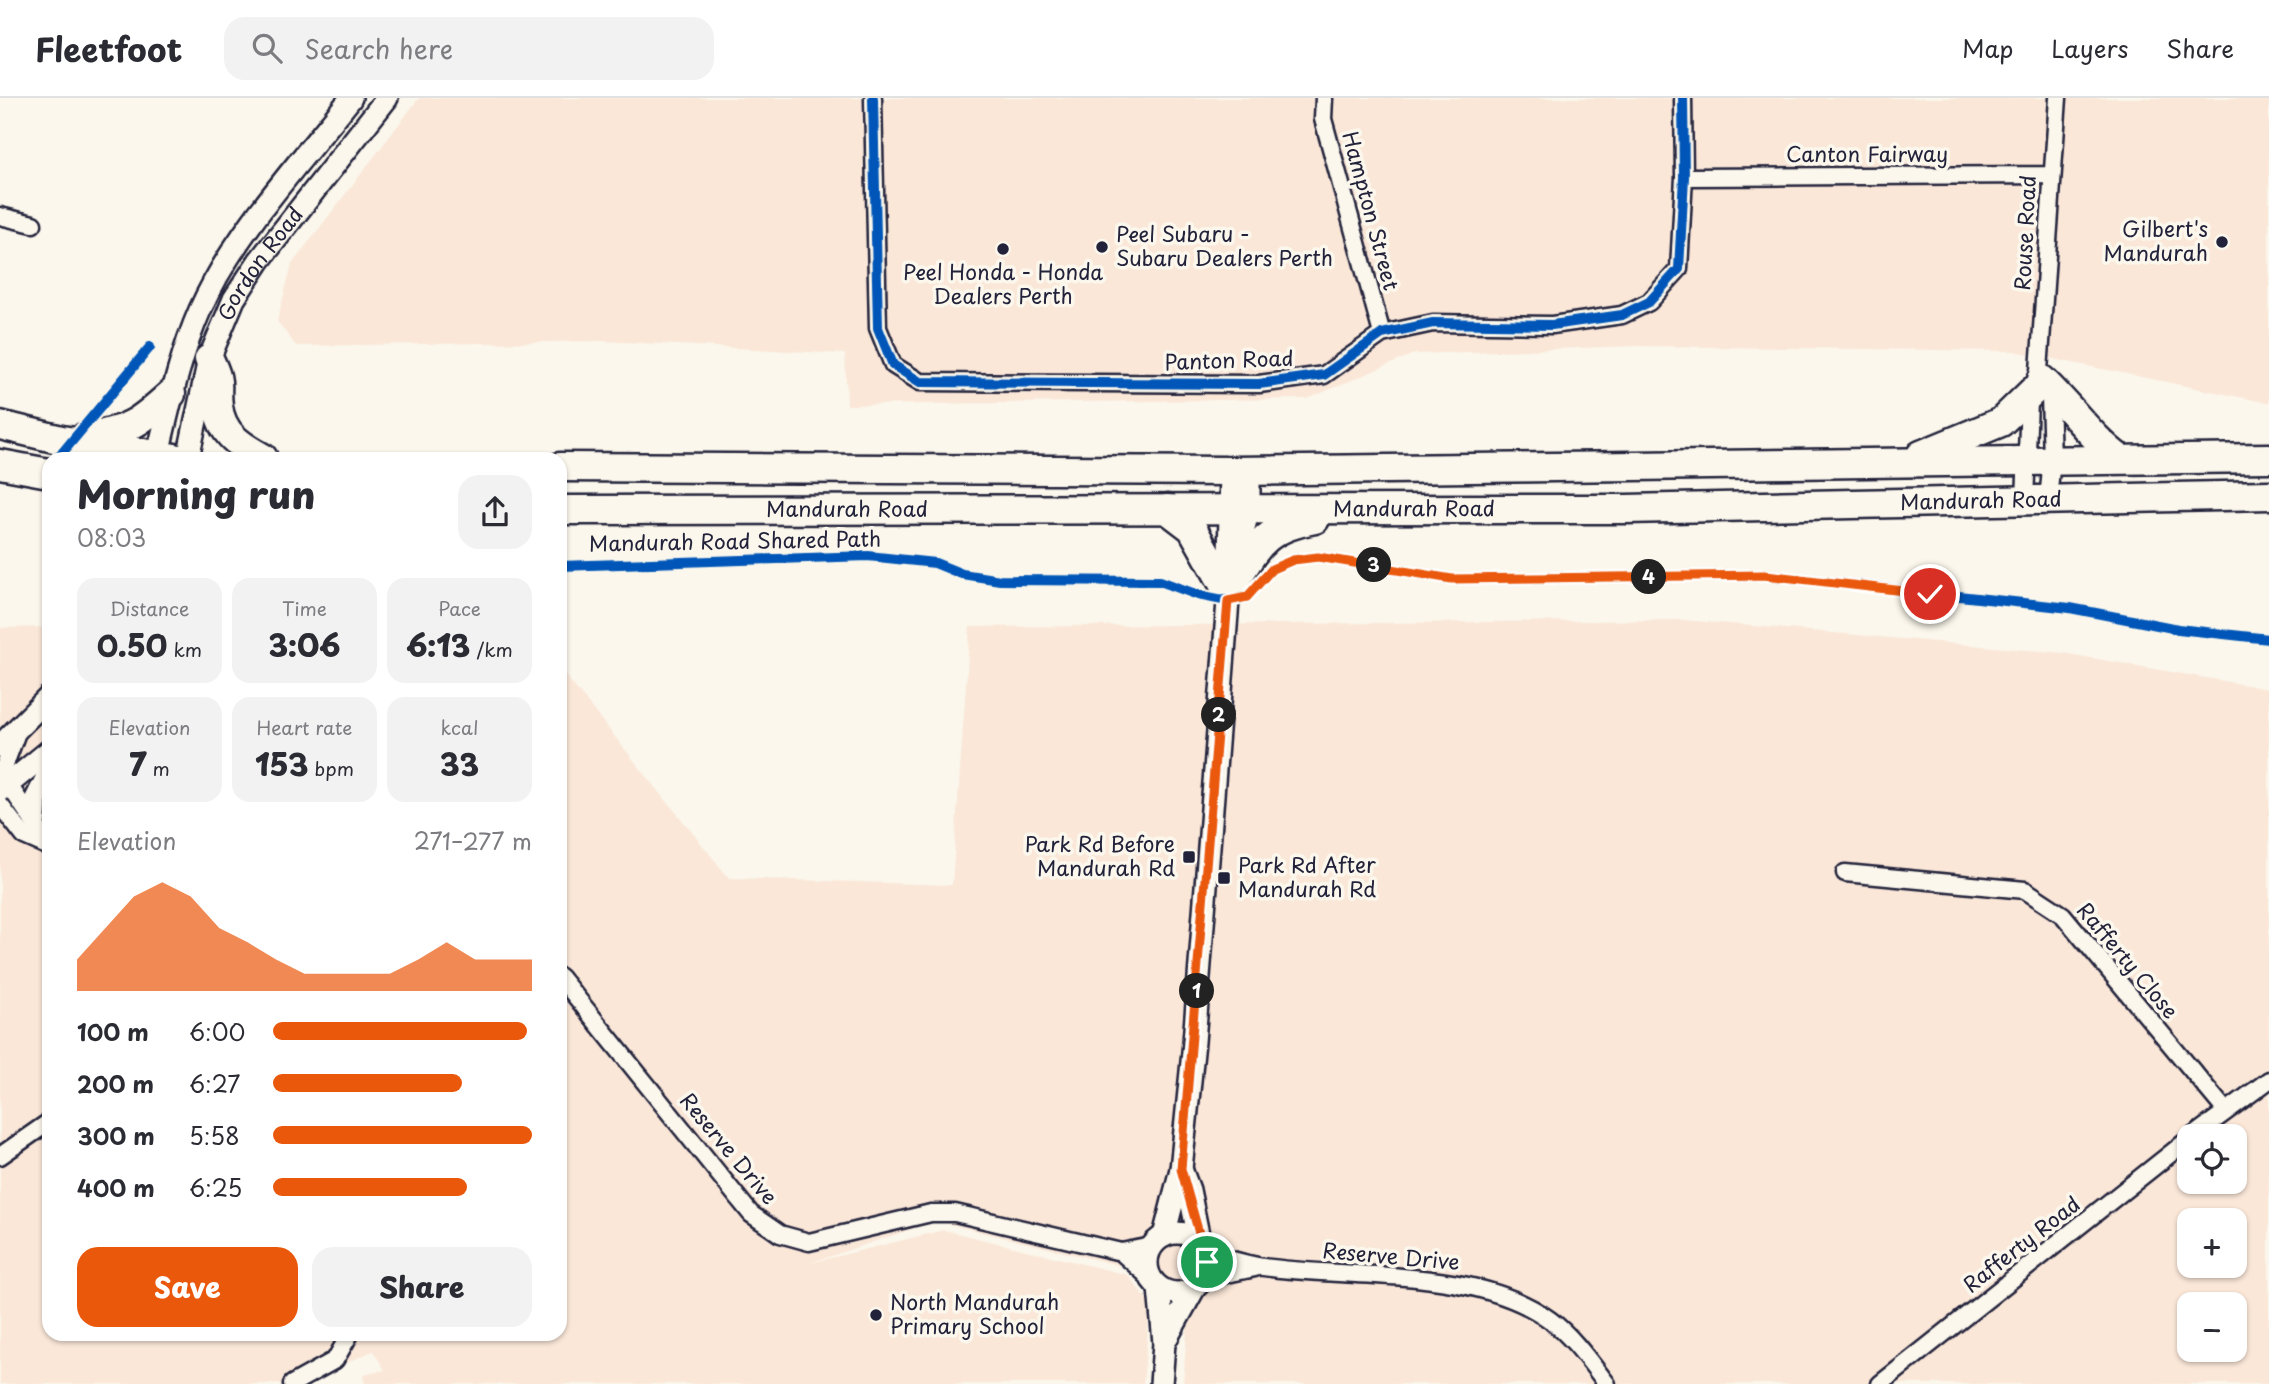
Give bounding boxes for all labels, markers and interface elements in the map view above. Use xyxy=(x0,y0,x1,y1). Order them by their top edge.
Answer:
search box xyxy=(224,17,714,80)
text: Fleetfoot xyxy=(35,23,182,73)
icon: search xyxy=(248,29,286,67)
text: Search here xyxy=(304,29,453,68)
text: Map xyxy=(1962,30,2013,66)
text: Layers xyxy=(2051,30,2128,66)
text: Share xyxy=(2166,30,2234,66)
street label: Hampton Street xyxy=(1335,127,1409,294)
street label: Canton Fairway xyxy=(1786,137,1948,169)
street label: Rouse Road xyxy=(2005,174,2043,291)
street label: Gordon Road xyxy=(209,199,310,325)
place label: Gilbert's Mandurah xyxy=(2103,212,2208,268)
place label: Peel Subaru - Subaru Dealers Perth xyxy=(1116,217,1333,273)
marker: Gilbert's Mandurah xyxy=(2214,234,2230,250)
marker: Peel Subaru - Subaru Dealers Perth xyxy=(1094,239,1110,255)
marker: Peel Honda - Honda Dealers Perth xyxy=(995,241,1011,257)
place label: Peel Honda - Honda Dealers Perth xyxy=(903,255,1103,311)
street label: Panton Road xyxy=(1164,341,1294,377)
text: Morning run xyxy=(77,465,315,522)
button: share xyxy=(458,475,532,549)
street label: Mandurah Road xyxy=(1900,482,2062,517)
street label: Mandurah Road xyxy=(1333,491,1495,523)
street label: Mandurah Road xyxy=(766,492,928,524)
text: 08:03 xyxy=(77,520,146,555)
street label: Mandurah Road Shared Path xyxy=(589,521,881,559)
pin: 3 xyxy=(1356,547,1392,582)
text: 3 xyxy=(1367,550,1380,578)
pin: 4 xyxy=(1632,560,1666,594)
text: 4 xyxy=(1642,562,1655,590)
pin xyxy=(1900,564,1960,624)
icon: check xyxy=(1911,575,1949,613)
text: Distance xyxy=(110,594,189,622)
text: Time xyxy=(282,594,327,622)
text: Pace xyxy=(438,594,481,622)
text: 0.50 xyxy=(97,622,167,667)
text: 3:06 xyxy=(269,622,340,667)
text: 6:13 xyxy=(406,622,470,667)
text: km xyxy=(167,635,202,663)
text: /km xyxy=(470,635,513,663)
pin: 2 xyxy=(1202,698,1236,732)
text: 2 xyxy=(1212,700,1225,728)
text: Elevation xyxy=(109,713,190,741)
text: Heart rate xyxy=(257,713,352,741)
text: kcal xyxy=(441,713,478,741)
text: 7 xyxy=(129,741,146,786)
text: 153 xyxy=(255,741,308,786)
text: 33 xyxy=(440,741,479,786)
text: m xyxy=(146,754,170,782)
text: bpm xyxy=(308,754,354,782)
text: Elevation xyxy=(77,823,176,858)
text: 271–277 m xyxy=(414,823,532,858)
place label: Park Rd Before Mandurah Rd xyxy=(1025,827,1175,883)
place label: Park Rd After Mandurah Rd xyxy=(1238,848,1376,904)
marker: Park Rd Before Mandurah Rd xyxy=(1181,849,1197,865)
marker: Park Rd After Mandurah Rd xyxy=(1216,870,1232,886)
street label: Rafferty Close xyxy=(2070,894,2187,1025)
pin: 1 xyxy=(1180,974,1214,1008)
text: 1 xyxy=(1192,976,1201,1004)
text: 100 m xyxy=(77,1014,149,1049)
text: 6:00 xyxy=(189,1014,245,1049)
text: 200 m xyxy=(77,1066,154,1101)
text: 6:27 xyxy=(189,1066,240,1101)
street label: Reserve Drive xyxy=(673,1085,786,1211)
text: 300 m xyxy=(77,1118,155,1153)
text: 5:58 xyxy=(189,1118,240,1153)
map controls xyxy=(2177,1124,2247,1362)
button: locate xyxy=(2177,1124,2247,1194)
text: 400 m xyxy=(77,1170,155,1205)
text: 6:25 xyxy=(189,1170,242,1205)
street label: Rafferty Road xyxy=(1955,1187,2086,1299)
button: + xyxy=(2177,1208,2247,1278)
pin xyxy=(1177,1232,1237,1292)
street label: Reserve Drive xyxy=(1321,1233,1461,1277)
icon: arrive xyxy=(1188,1243,1226,1281)
button: Save xyxy=(77,1247,298,1327)
button: Share xyxy=(312,1247,532,1327)
place label: North Mandurah Primary School xyxy=(890,1285,1059,1341)
button: − xyxy=(2177,1292,2247,1362)
marker: North Mandurah Primary School xyxy=(868,1307,884,1323)

